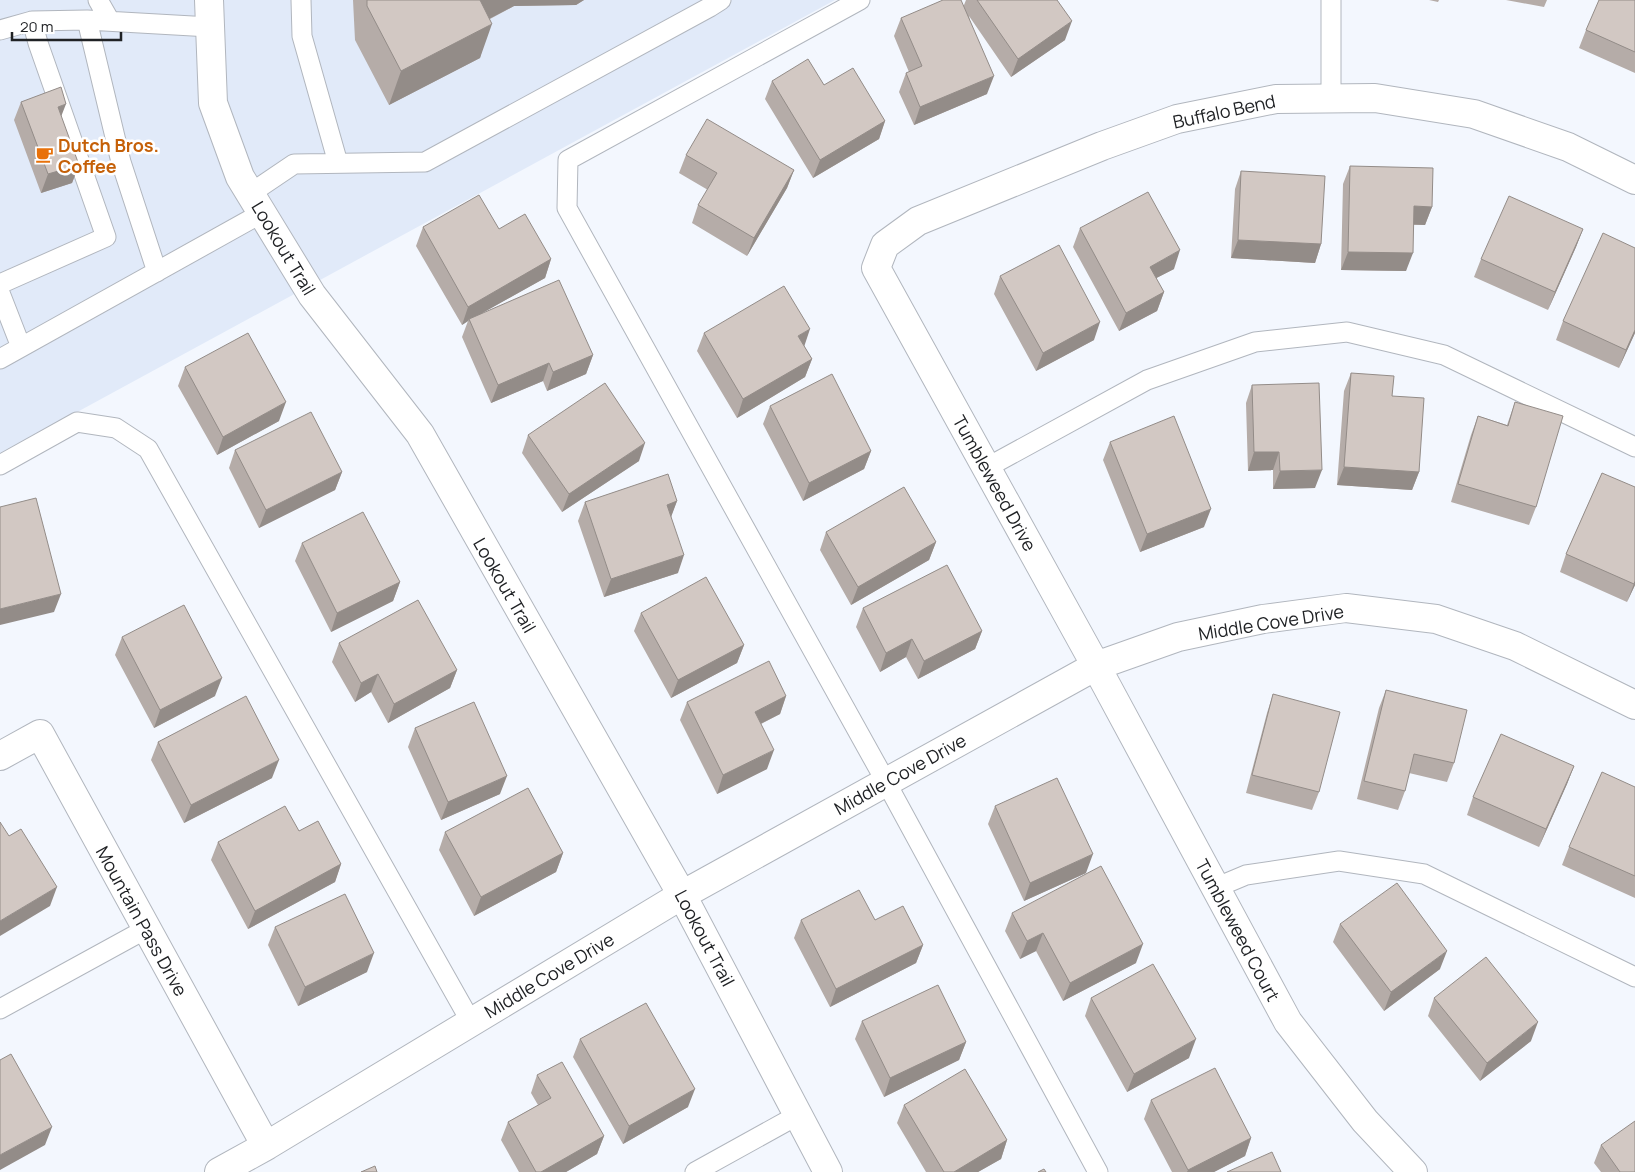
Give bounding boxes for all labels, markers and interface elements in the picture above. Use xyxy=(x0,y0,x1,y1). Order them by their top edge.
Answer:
scale bar xyxy=(12,10,121,42)
text: 20 m xyxy=(20,16,53,37)
street label: Buffalo Bend xyxy=(1170,88,1278,134)
place label: Dutch Bros. Coffee xyxy=(58,133,159,178)
cafe icon: Dutch Bros. Coffee xyxy=(34,145,54,165)
street label: Lookout Trail xyxy=(246,196,322,300)
street label: Tumbleweed Drive xyxy=(948,411,1042,555)
street label: Lookout Trail xyxy=(468,533,542,637)
street label: Middle Cove Drive xyxy=(1196,599,1346,645)
street label: Middle Cove Drive xyxy=(830,728,970,820)
street label: Mountain Pass Drive xyxy=(91,842,193,1000)
street label: Tumbleweed Court xyxy=(1190,855,1286,1005)
street label: Lookout Trail xyxy=(670,886,740,990)
street label: Middle Cove Drive xyxy=(480,927,618,1023)

